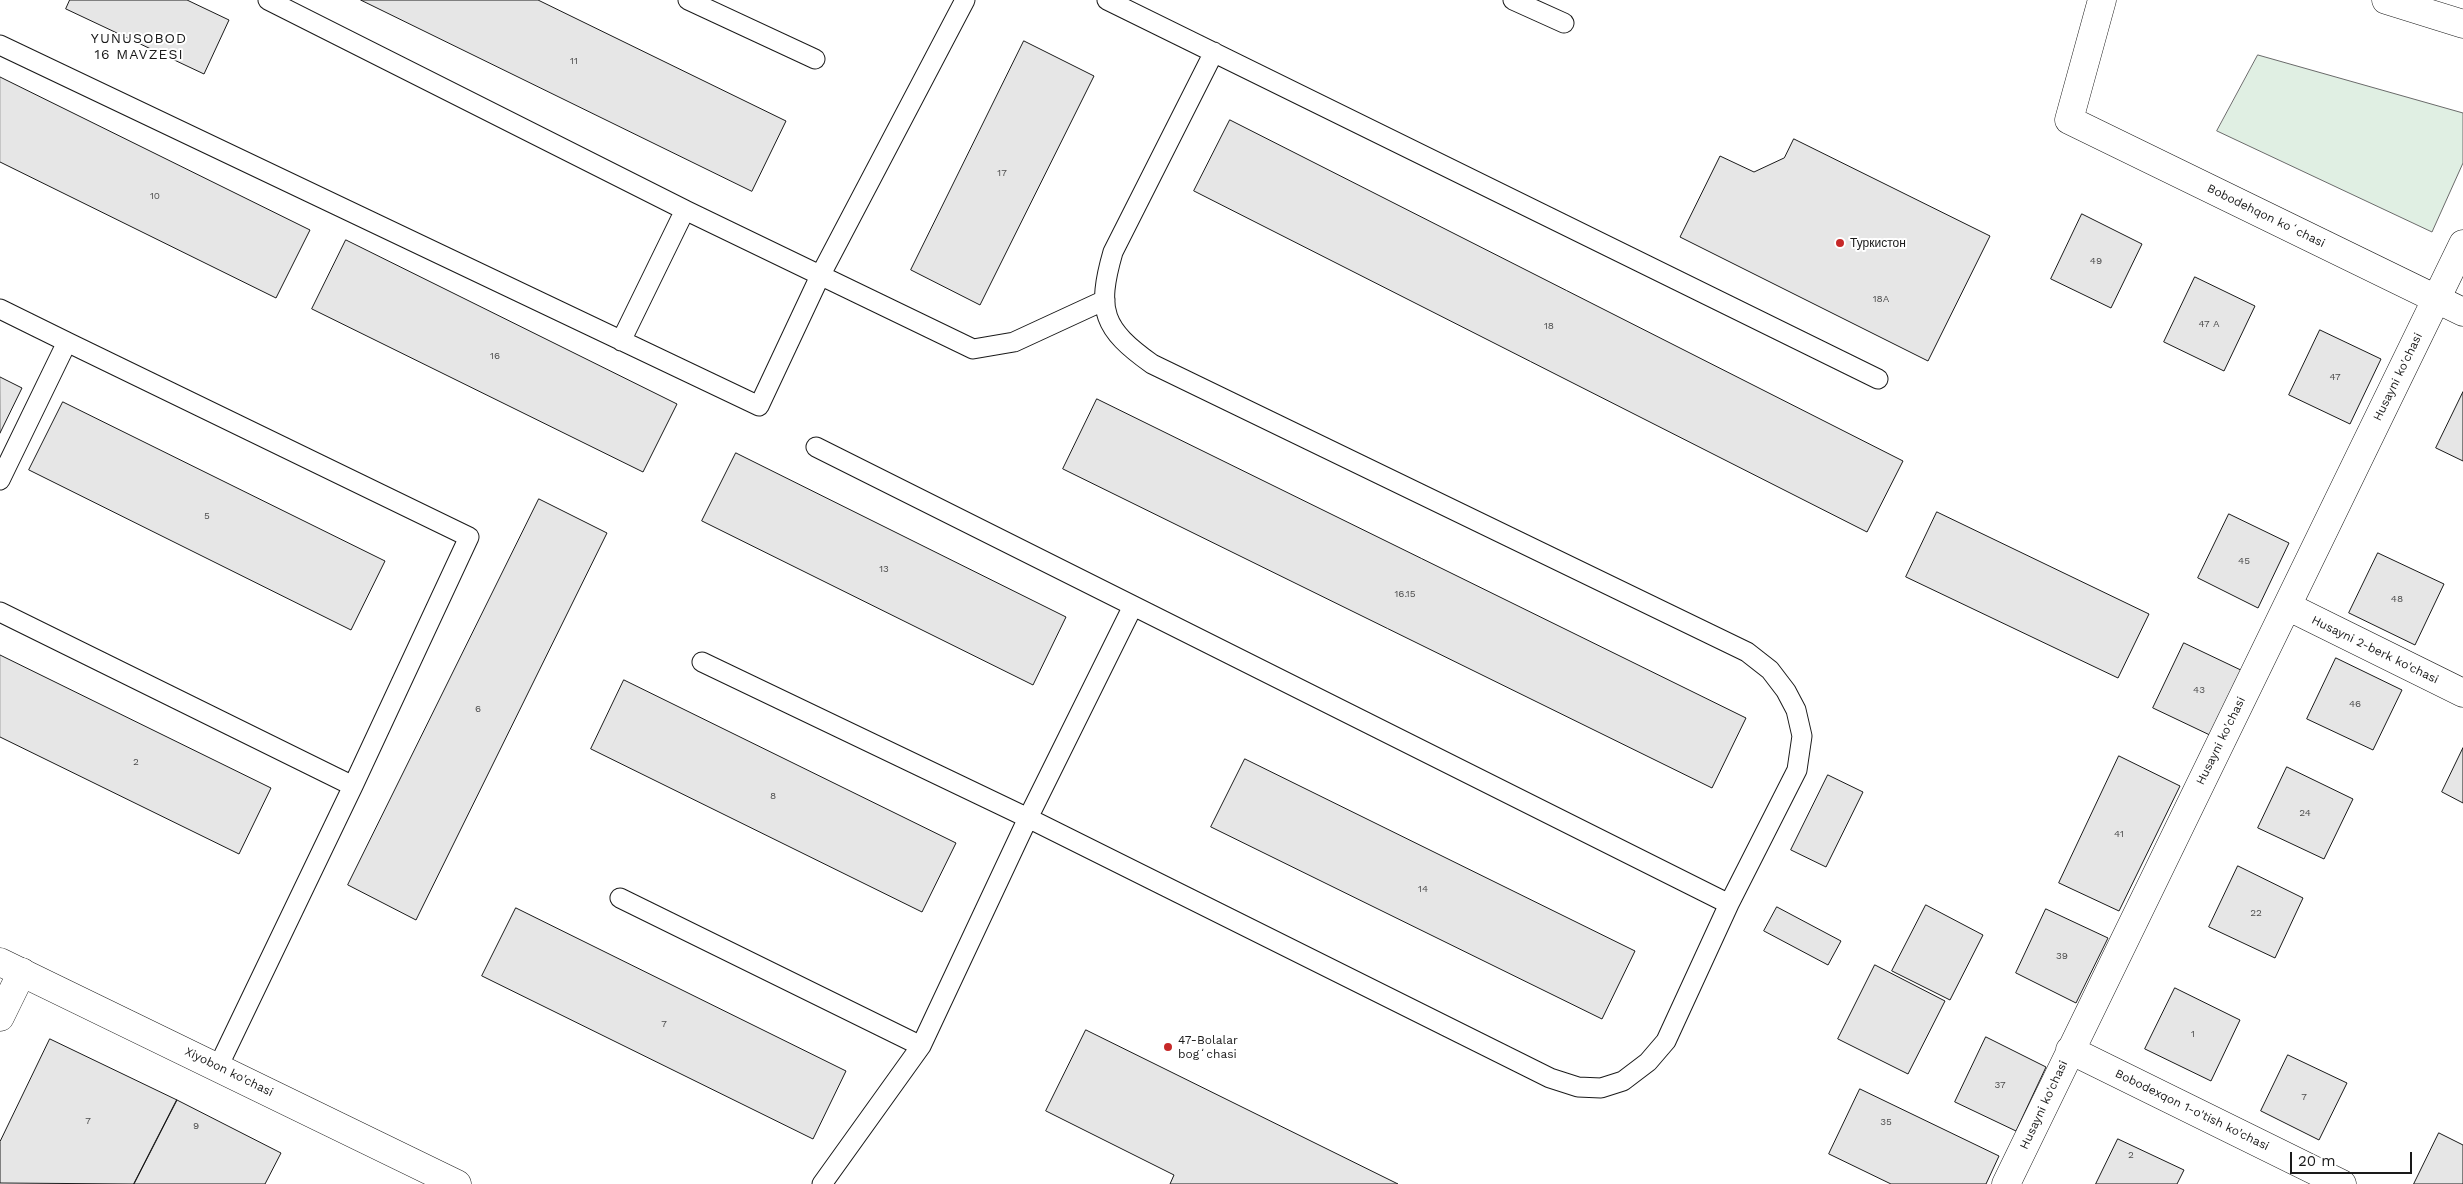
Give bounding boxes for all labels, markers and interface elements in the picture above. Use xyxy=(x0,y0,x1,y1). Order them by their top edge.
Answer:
district label: YUNUSOBOD 16 MAVZESI xyxy=(90,31,188,64)
house number: 11 xyxy=(570,55,578,67)
house number: 17 xyxy=(997,167,1007,179)
street label: Bobodehqon koʻchasi xyxy=(2205,181,2327,251)
house number: 10 xyxy=(150,190,160,202)
place label: Туркистон xyxy=(1850,236,1906,250)
marker: Туркистон xyxy=(1834,237,1846,249)
house number: 49 xyxy=(2090,255,2102,267)
house number: 18A xyxy=(1873,293,1889,305)
house number: 47 A xyxy=(2198,318,2220,330)
house number: 18 xyxy=(1544,320,1554,332)
street label: Husayni ko'chasi xyxy=(2370,331,2426,423)
house number: 16 xyxy=(490,350,500,362)
house number: 47 xyxy=(2329,371,2341,383)
house number: 5 xyxy=(204,510,210,522)
house number: 45 xyxy=(2238,555,2250,567)
house number: 13 xyxy=(879,563,889,575)
house number: 16.15 xyxy=(1394,588,1416,600)
house number: 48 xyxy=(2391,593,2403,605)
street label: Husayni 2-berk ko'chasi xyxy=(2309,613,2441,687)
house number: 43 xyxy=(2193,684,2205,696)
street label: Husayni ko'chasi xyxy=(2193,695,2249,787)
house number: 46 xyxy=(2349,698,2361,710)
house number: 6 xyxy=(475,703,481,715)
house number: 2 xyxy=(133,756,139,768)
house number: 8 xyxy=(770,790,776,802)
house number: 24 xyxy=(2299,807,2311,819)
house number: 41 xyxy=(2114,828,2124,840)
house number: 14 xyxy=(1418,883,1428,895)
house number: 22 xyxy=(2250,907,2262,919)
house number: 39 xyxy=(2056,950,2068,962)
house number: 7 xyxy=(661,1018,667,1030)
house number: 1 xyxy=(2191,1028,2195,1040)
place label: 47-Bolalar bogʻchasi xyxy=(1178,1033,1238,1061)
marker: 47-Bolalar bogʻchasi xyxy=(1162,1041,1174,1053)
street label: Xiyobon ko'chasi xyxy=(182,1044,276,1100)
street label: Husayni ko'chasi xyxy=(2017,1058,2071,1152)
street label: Bobodexqon 1-o'tish ko'chasi xyxy=(2113,1066,2271,1154)
house number: 37 xyxy=(1994,1079,2006,1091)
house number: 7 xyxy=(2301,1091,2307,1103)
house number: 7 xyxy=(85,1115,91,1127)
house number: 35 xyxy=(1880,1116,1892,1128)
house number: 9 xyxy=(193,1120,199,1132)
scale bar xyxy=(2293,1142,2416,1174)
house number: 2 xyxy=(2128,1149,2134,1161)
text: 20 m xyxy=(2298,1152,2336,1170)

